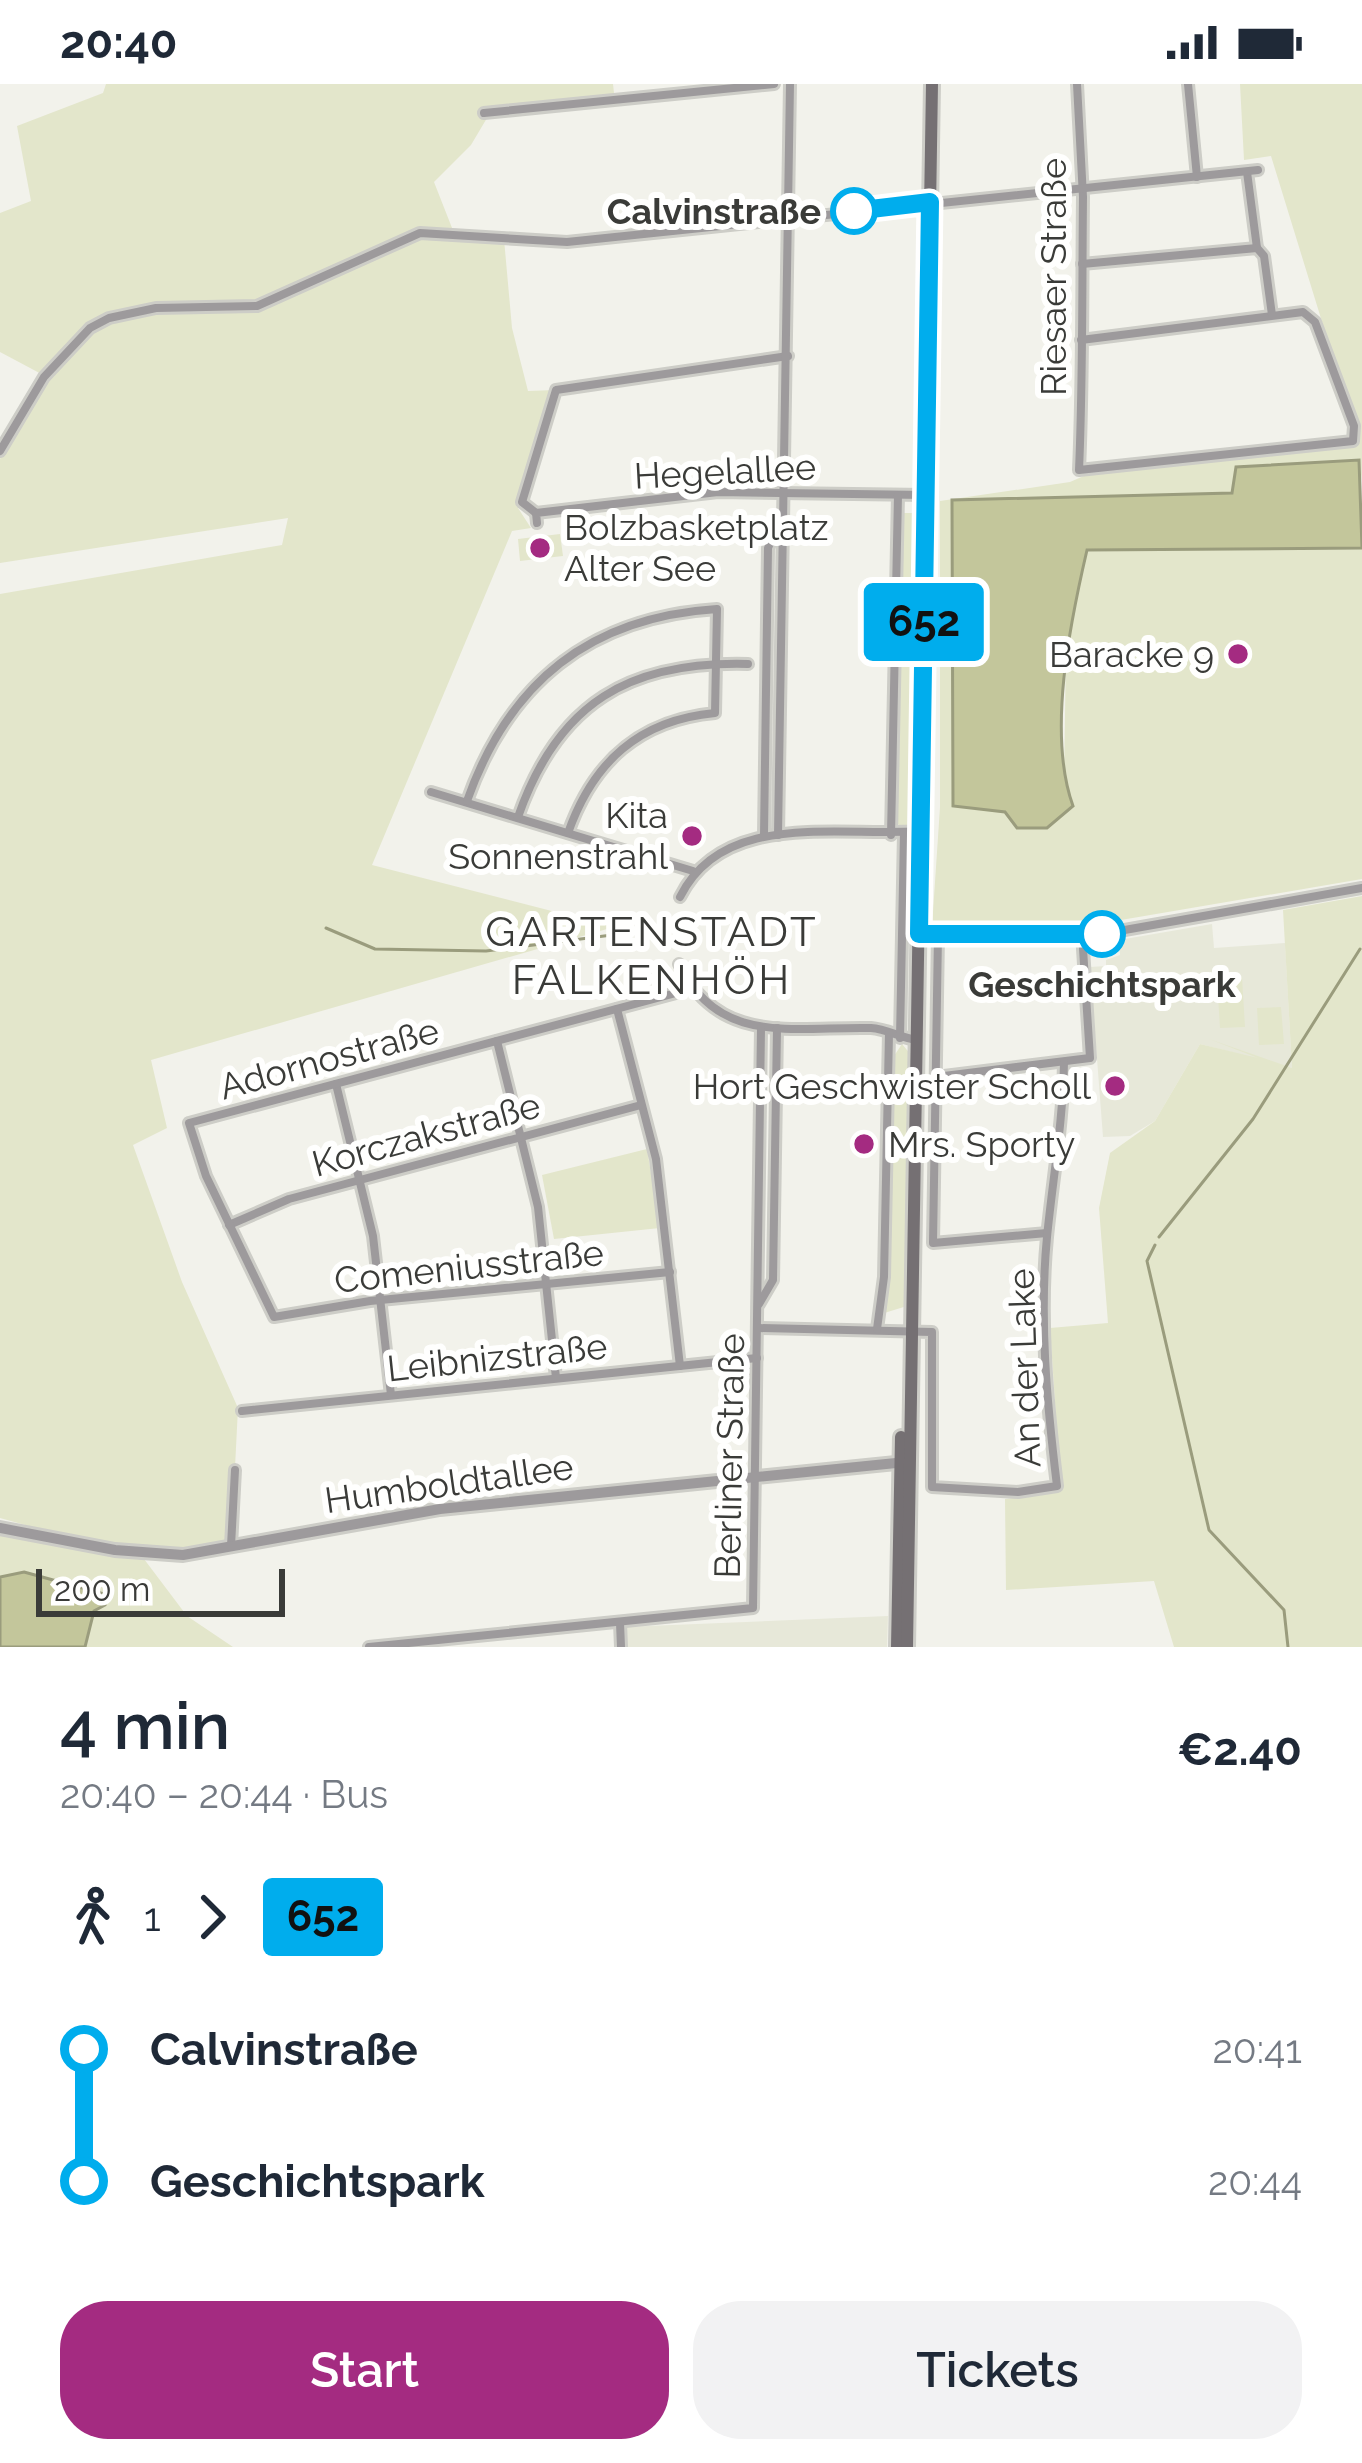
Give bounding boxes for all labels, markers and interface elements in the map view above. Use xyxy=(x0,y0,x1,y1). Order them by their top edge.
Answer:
text: 20:40 xyxy=(60,16,177,69)
street label: Riesaer Straße xyxy=(1032,158,1074,396)
marker: Calvinstraße xyxy=(832,189,876,233)
place label: Calvinstraße xyxy=(607,190,821,232)
street label: Hegelallee xyxy=(633,445,817,497)
place label: Bolzbasketplatz Alter See xyxy=(564,506,829,589)
marker: Bolzbasketplatz Alter See xyxy=(527,535,553,561)
line badge: 652 xyxy=(855,583,993,661)
text: 652 xyxy=(888,597,960,646)
place label: Baracke 9 xyxy=(1049,633,1214,675)
marker: Baracke 9 xyxy=(1225,641,1251,667)
place label: Kita Sonnenstrahl xyxy=(448,794,668,877)
marker: Kita Sonnenstrahl xyxy=(679,823,705,849)
district label: GARTENSTADT FALKENHÖH xyxy=(485,907,819,1004)
marker: Geschichtspark xyxy=(1080,912,1124,956)
place label: Geschichtspark xyxy=(968,963,1237,1005)
street label: Adornostraße xyxy=(215,1009,443,1107)
place label: Hort Geschwister Scholl xyxy=(693,1065,1091,1107)
marker: Hort Geschwister Scholl xyxy=(1102,1073,1128,1099)
street label: Korczakstraße xyxy=(307,1083,545,1185)
place label: Mrs. Sporty xyxy=(888,1123,1075,1165)
marker: Mrs. Sporty xyxy=(851,1131,877,1157)
street label: Comeniusstraße xyxy=(332,1231,606,1301)
street label: An der Lake xyxy=(1000,1268,1048,1468)
street label: Leibnizstraße xyxy=(385,1325,609,1389)
street label: Berliner Straße xyxy=(706,1333,752,1579)
street label: Humboldtallee xyxy=(322,1445,576,1521)
scale bar xyxy=(36,1563,285,1616)
text: 200 m xyxy=(54,1570,150,1609)
text: 4 min xyxy=(60,1687,230,1764)
text: €2.40 xyxy=(1177,1723,1302,1776)
text: 20:40 – 20:44 · Bus xyxy=(60,1771,388,1817)
icon: walk xyxy=(60,1884,126,1950)
icon: forward xyxy=(179,1884,245,1950)
text: 652 xyxy=(287,1892,359,1941)
text: 1 xyxy=(144,1894,161,1940)
text: Calvinstraße xyxy=(150,2023,418,2076)
text: 20:41 xyxy=(1212,2026,1302,2072)
text: Geschichtspark xyxy=(150,2155,485,2208)
text: 20:44 xyxy=(1208,2158,1302,2204)
button: Start xyxy=(60,2301,669,2439)
button: Tickets xyxy=(693,2301,1302,2439)

